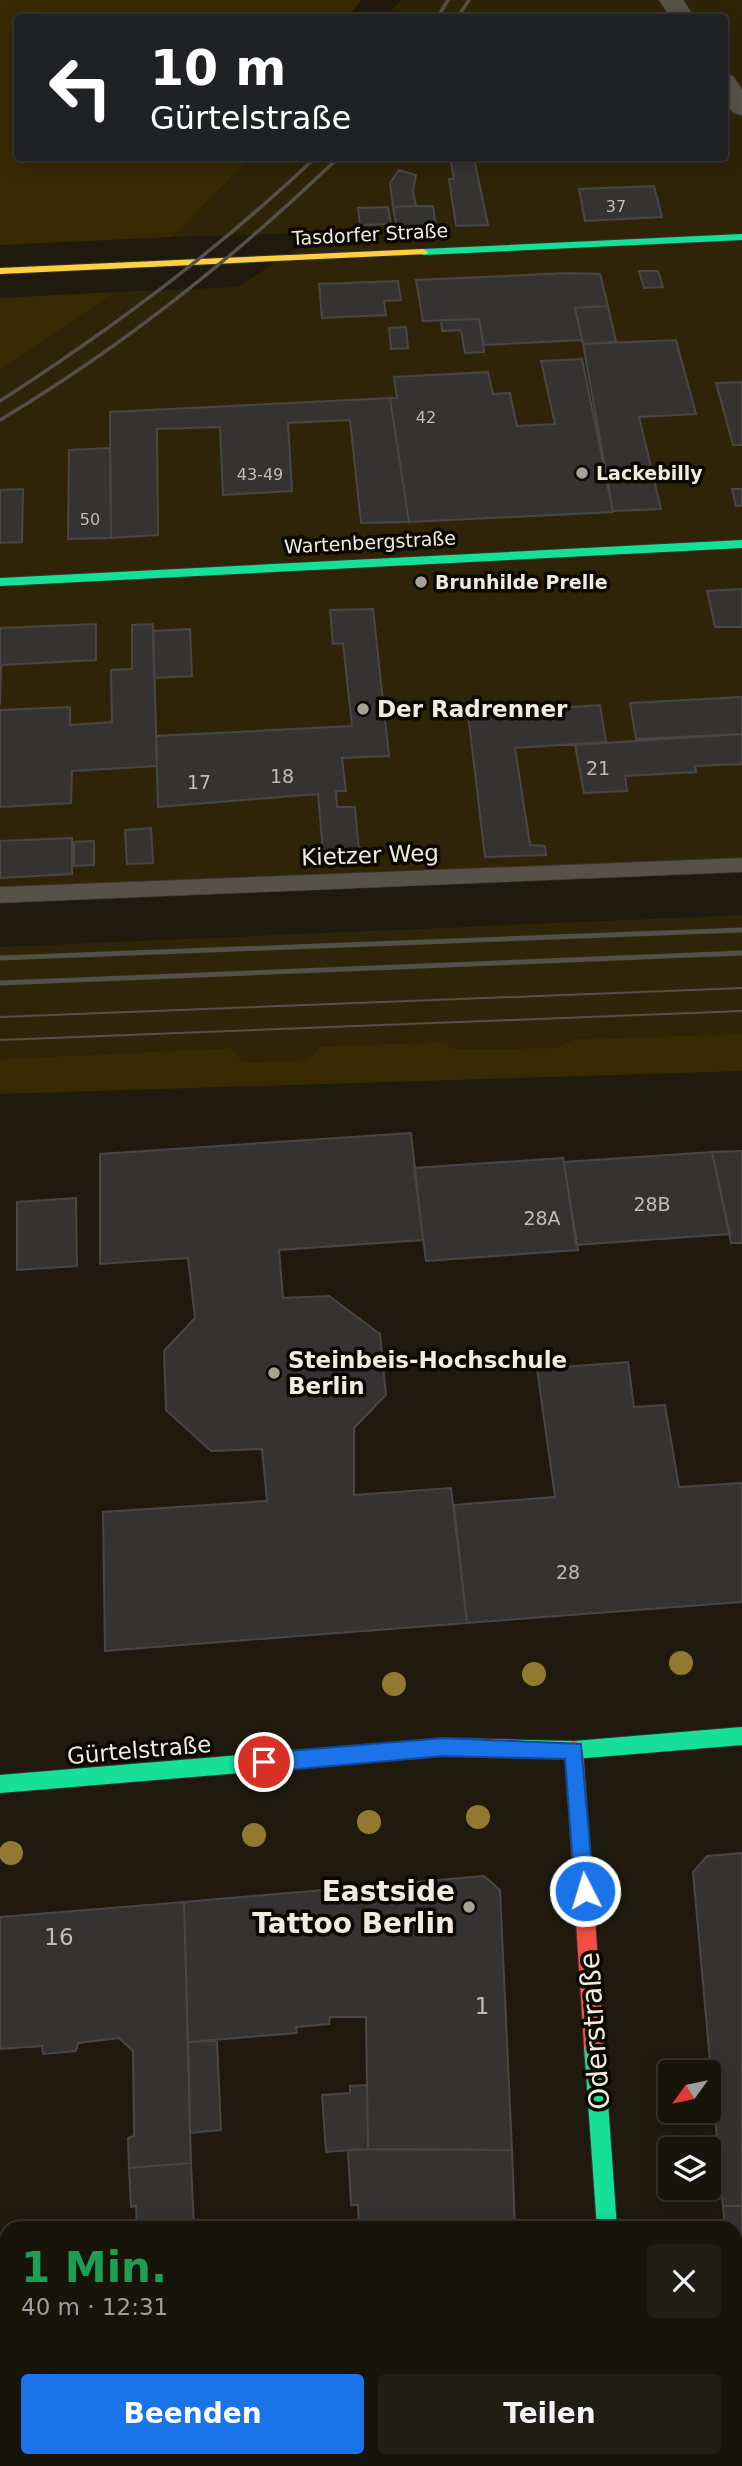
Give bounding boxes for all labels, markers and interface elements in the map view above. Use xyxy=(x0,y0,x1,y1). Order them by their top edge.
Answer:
text: 10 m xyxy=(150,40,286,97)
icon: left xyxy=(35,42,126,133)
text: Gürtelstraße xyxy=(150,99,351,137)
house number: 37 xyxy=(606,197,626,216)
street label: Tasdorfer Straße xyxy=(290,219,449,249)
house number: 42 xyxy=(416,408,436,427)
place label: Lackebilly xyxy=(596,462,703,484)
house number: 43-49 xyxy=(237,465,283,484)
marker: Lackebilly xyxy=(574,465,590,481)
house number: 50 xyxy=(80,510,100,529)
street label: Wartenbergstraße xyxy=(284,527,456,557)
place label: Brunhilde Prelle xyxy=(435,571,608,593)
marker: Brunhilde Prelle xyxy=(413,574,429,590)
place label: Der Radrenner xyxy=(377,696,568,722)
marker: Der Radrenner xyxy=(355,701,371,717)
house number: 21 xyxy=(586,757,610,779)
house number: 18 xyxy=(270,765,294,787)
house number: 17 xyxy=(187,771,211,793)
street label: Kietzer Weg xyxy=(301,840,439,870)
house number: 28B xyxy=(633,1193,671,1215)
house number: 28A xyxy=(523,1207,561,1229)
place label: Steinbeis-Hochschule Berlin xyxy=(288,1347,567,1399)
marker: Steinbeis-Hochschule Berlin xyxy=(266,1365,282,1381)
house number: 28 xyxy=(556,1561,580,1583)
street label: Gürtelstraße xyxy=(66,1731,212,1769)
pin xyxy=(234,1732,294,1792)
icon: arrive xyxy=(245,1743,283,1781)
position arrow xyxy=(548,1854,622,1928)
place label: Eastside Tattoo Berlin xyxy=(252,1875,455,1940)
marker: Eastside Tattoo Berlin xyxy=(461,1899,477,1915)
house number: 16 xyxy=(44,1924,74,1950)
street label: Oderstraße xyxy=(573,1951,616,2111)
house number: 1 xyxy=(475,1993,489,2019)
north arrow xyxy=(658,2060,721,2123)
map controls xyxy=(658,2060,721,2200)
button: layers xyxy=(658,2137,721,2200)
text: 1 Min. xyxy=(21,2243,167,2292)
button: close xyxy=(647,2244,721,2318)
text: 40 m · 12:31 xyxy=(21,2294,168,2320)
button: Beenden xyxy=(21,2374,364,2454)
button: Teilen xyxy=(378,2374,721,2454)

